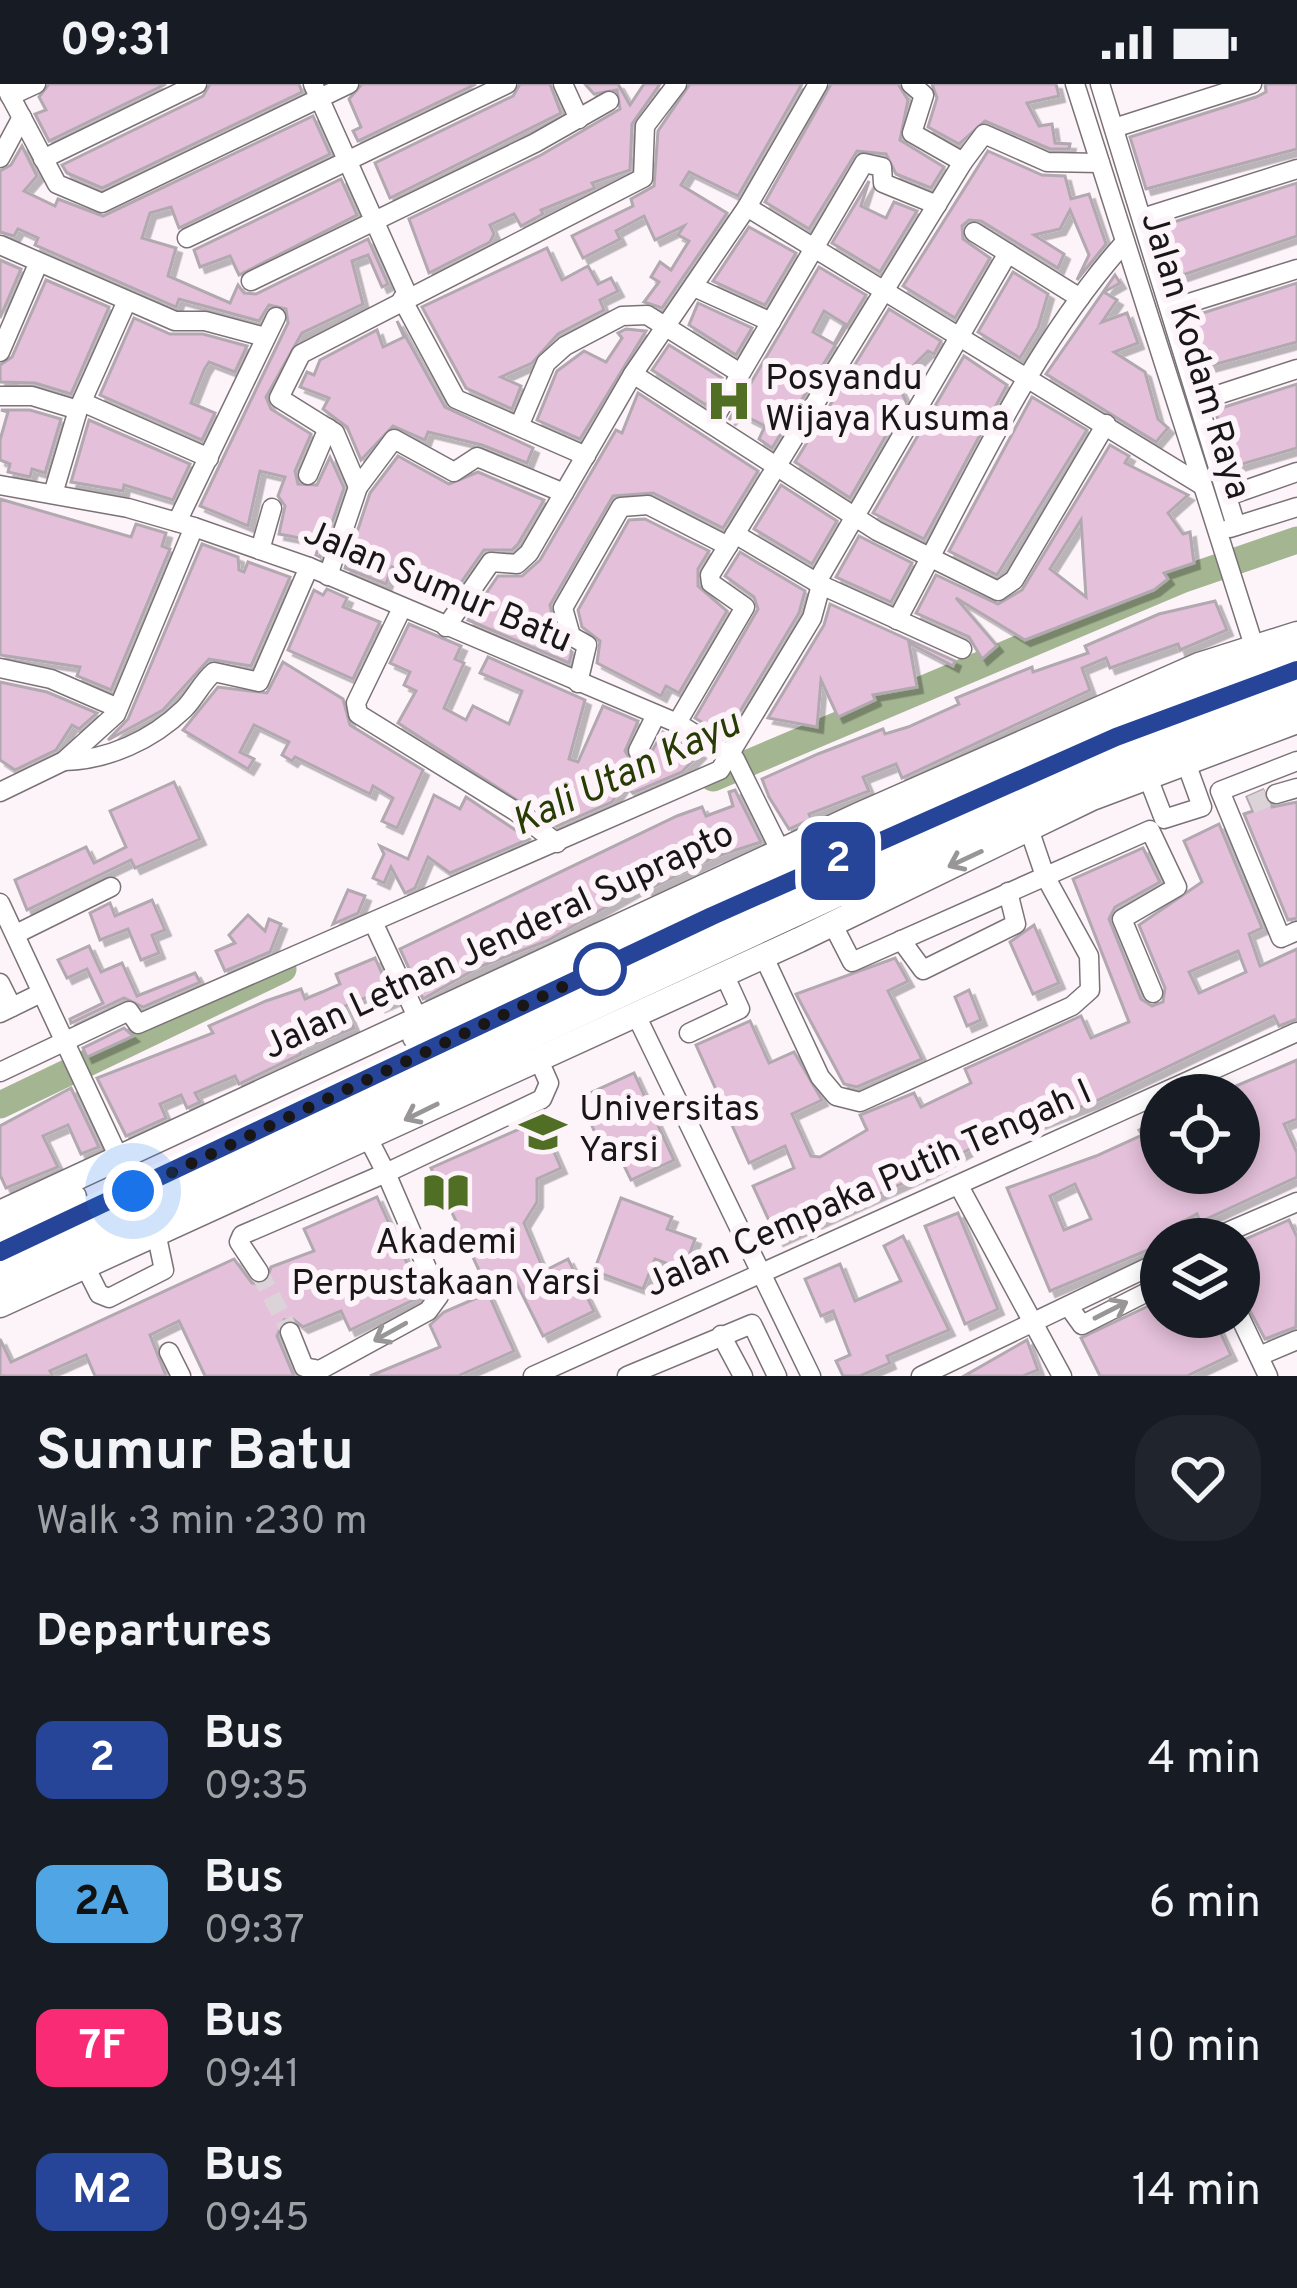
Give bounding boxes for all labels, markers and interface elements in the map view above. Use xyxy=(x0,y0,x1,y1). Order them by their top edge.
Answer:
text: 09:31 xyxy=(60,14,173,71)
street label: Jalan Kodam Raya xyxy=(1128,207,1260,505)
place label: Posyandu Wijaya Kusuma xyxy=(765,357,1010,444)
hospital icon: Posyandu Wijaya Kusuma xyxy=(704,376,754,426)
street label: Jalan Sumur Batu xyxy=(296,511,578,665)
water label: Kali Utan Kayu xyxy=(505,700,750,849)
street label: Jalan Letnan Jenderal Suprapto xyxy=(256,812,742,1072)
line badge: 2 xyxy=(799,822,877,900)
text: 2 xyxy=(825,834,851,887)
one-way arrow xyxy=(948,849,984,871)
unlabelled marker xyxy=(575,944,625,994)
street label: Jalan Cempaka Putih Tengah I xyxy=(639,1071,1099,1309)
map controls xyxy=(1140,1074,1260,1338)
button: locate xyxy=(1140,1074,1260,1194)
place label: Universitas Yarsi xyxy=(579,1088,760,1175)
one-way arrow xyxy=(404,1102,439,1125)
school or university icon: Universitas Yarsi xyxy=(518,1107,568,1157)
your location xyxy=(103,1161,163,1221)
library icon: Akademi Perpustakaan Yarsi xyxy=(421,1167,471,1217)
button: layers xyxy=(1140,1218,1260,1338)
place label: Akademi Perpustakaan Yarsi xyxy=(291,1221,601,1308)
one-way arrow xyxy=(1093,1298,1128,1321)
one-way arrow xyxy=(374,1321,409,1344)
button: heart xyxy=(1135,1415,1261,1541)
text: Sumur Batu xyxy=(36,1418,354,1490)
text: Walk · 3 min · 230 m xyxy=(36,1499,368,1548)
text: Departures xyxy=(36,1605,272,1662)
text: Bus xyxy=(204,1707,284,1764)
text: 4 min xyxy=(1148,1732,1261,1789)
text: 2 xyxy=(89,1733,115,1786)
text: 09:35 xyxy=(204,1764,309,1813)
text: Bus xyxy=(204,1851,284,1908)
text: 6 min xyxy=(1149,1876,1261,1933)
text: 2A xyxy=(74,1877,130,1930)
text: 09:37 xyxy=(204,1908,305,1957)
text: Bus xyxy=(204,1995,284,2052)
text: 10 min xyxy=(1130,2020,1261,2077)
text: 7F xyxy=(79,2021,125,2074)
text: 09:41 xyxy=(204,2052,300,2101)
text: Bus xyxy=(204,2139,284,2196)
text: 14 min xyxy=(1132,2164,1261,2221)
text: M2 xyxy=(72,2165,132,2218)
text: 09:45 xyxy=(204,2196,310,2245)

